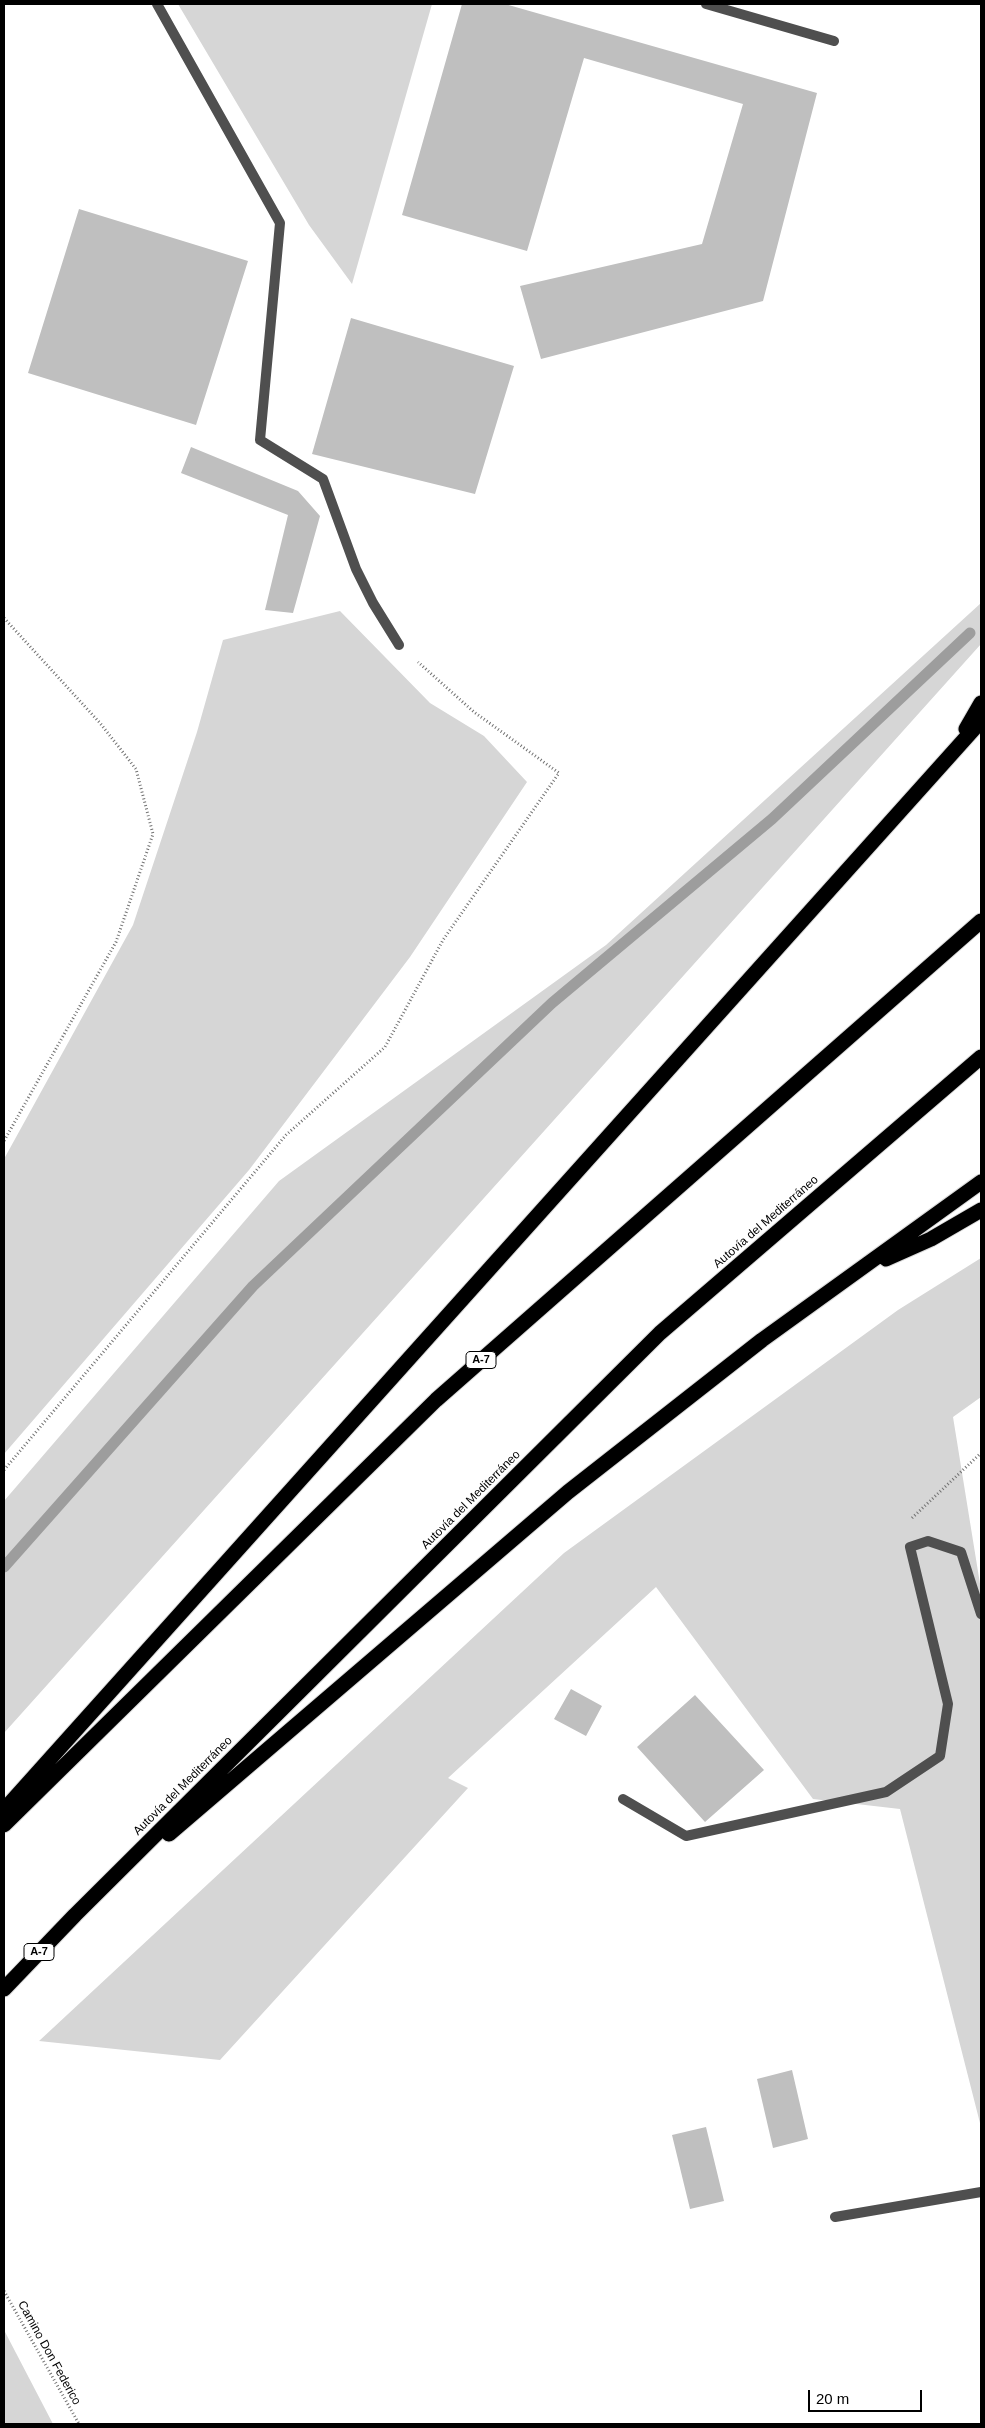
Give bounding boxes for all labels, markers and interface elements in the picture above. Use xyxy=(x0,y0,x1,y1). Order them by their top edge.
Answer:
street label: Autovía del Mediterráneo xyxy=(711,1173,821,1271)
road number: A-7 xyxy=(466,1352,496,1368)
street label: Autovía del Mediterráneo xyxy=(419,1448,523,1552)
street label: Autovía del Mediterráneo xyxy=(131,1734,235,1838)
road number: A-7 xyxy=(24,1944,54,1960)
street label: Camino Don Federico xyxy=(14,2298,84,2408)
scale bar xyxy=(810,2380,924,2412)
text: 20 m xyxy=(816,2390,849,2407)

